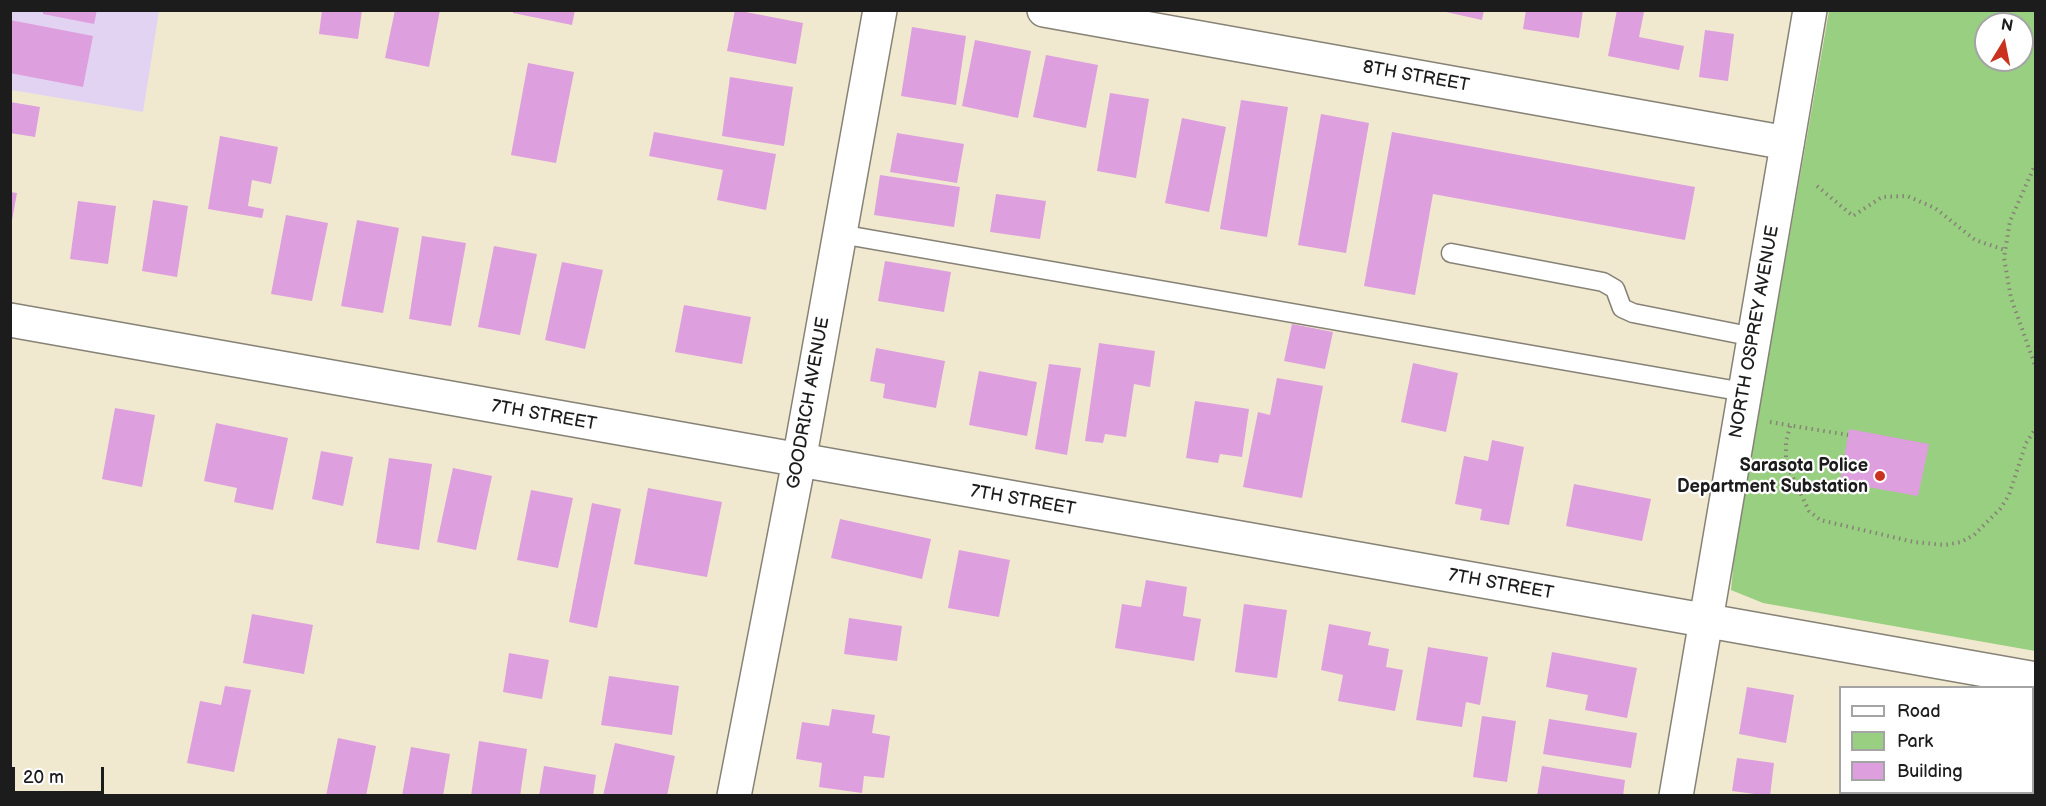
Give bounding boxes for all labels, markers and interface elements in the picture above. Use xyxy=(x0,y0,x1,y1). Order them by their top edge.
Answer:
north arrow xyxy=(1974,12,2034,72)
text: N xyxy=(1999,15,2014,36)
street label: 8TH STREET xyxy=(1361,57,1471,97)
street label: NORTH OSPREY AVENUE xyxy=(1726,224,1784,440)
street label: GOODRICH AVENUE xyxy=(783,315,835,491)
street label: 7TH STREET xyxy=(490,396,598,436)
place label: Sarasota Police Department Substation xyxy=(1677,455,1868,498)
marker: Sarasota Police Department Substation xyxy=(1873,469,1887,483)
street label: 7TH STREET xyxy=(969,481,1077,521)
street label: 7TH STREET xyxy=(1447,565,1555,605)
legend xyxy=(1839,686,2034,794)
text: Road xyxy=(1897,701,1941,722)
text: Park xyxy=(1897,731,1933,752)
scale bar xyxy=(15,755,106,793)
text: Building xyxy=(1897,761,1963,782)
text: 20 m xyxy=(23,767,64,788)

